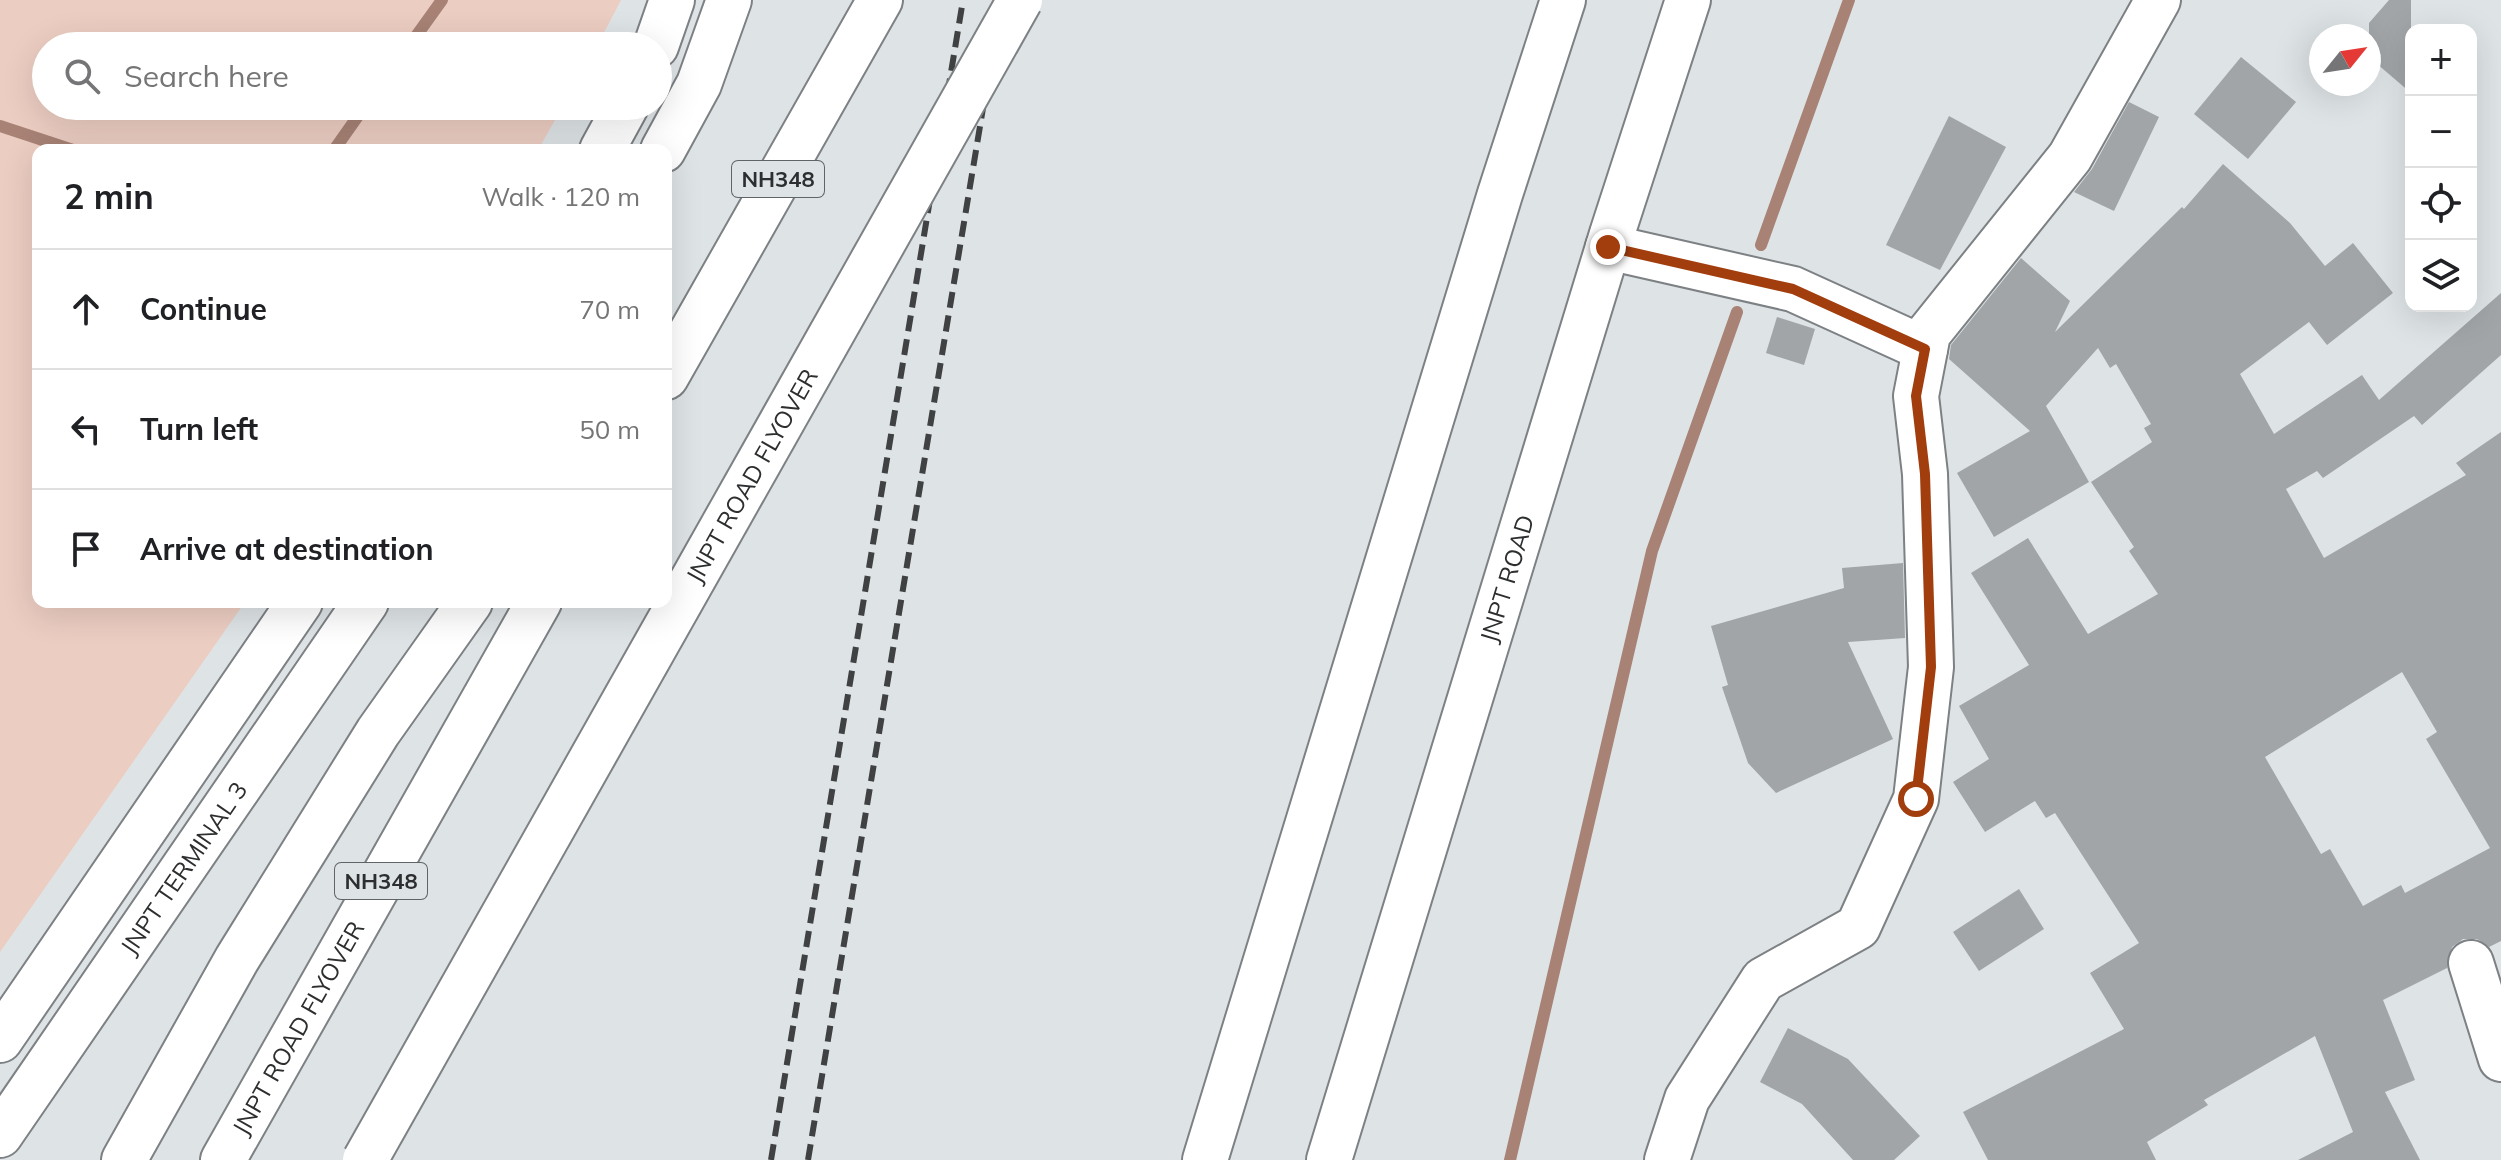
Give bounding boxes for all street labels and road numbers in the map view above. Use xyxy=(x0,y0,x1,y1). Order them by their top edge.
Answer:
road number: NH348 xyxy=(732,161,824,197)
street label: JNPT ROAD FLYOVER xyxy=(679,363,824,588)
street label: JNPT ROAD xyxy=(1473,511,1540,646)
street label: JNPT TERMINAL 3 xyxy=(114,776,253,960)
road number: NH348 xyxy=(335,863,427,899)
street label: JNPT ROAD FLYOVER xyxy=(225,915,370,1140)

